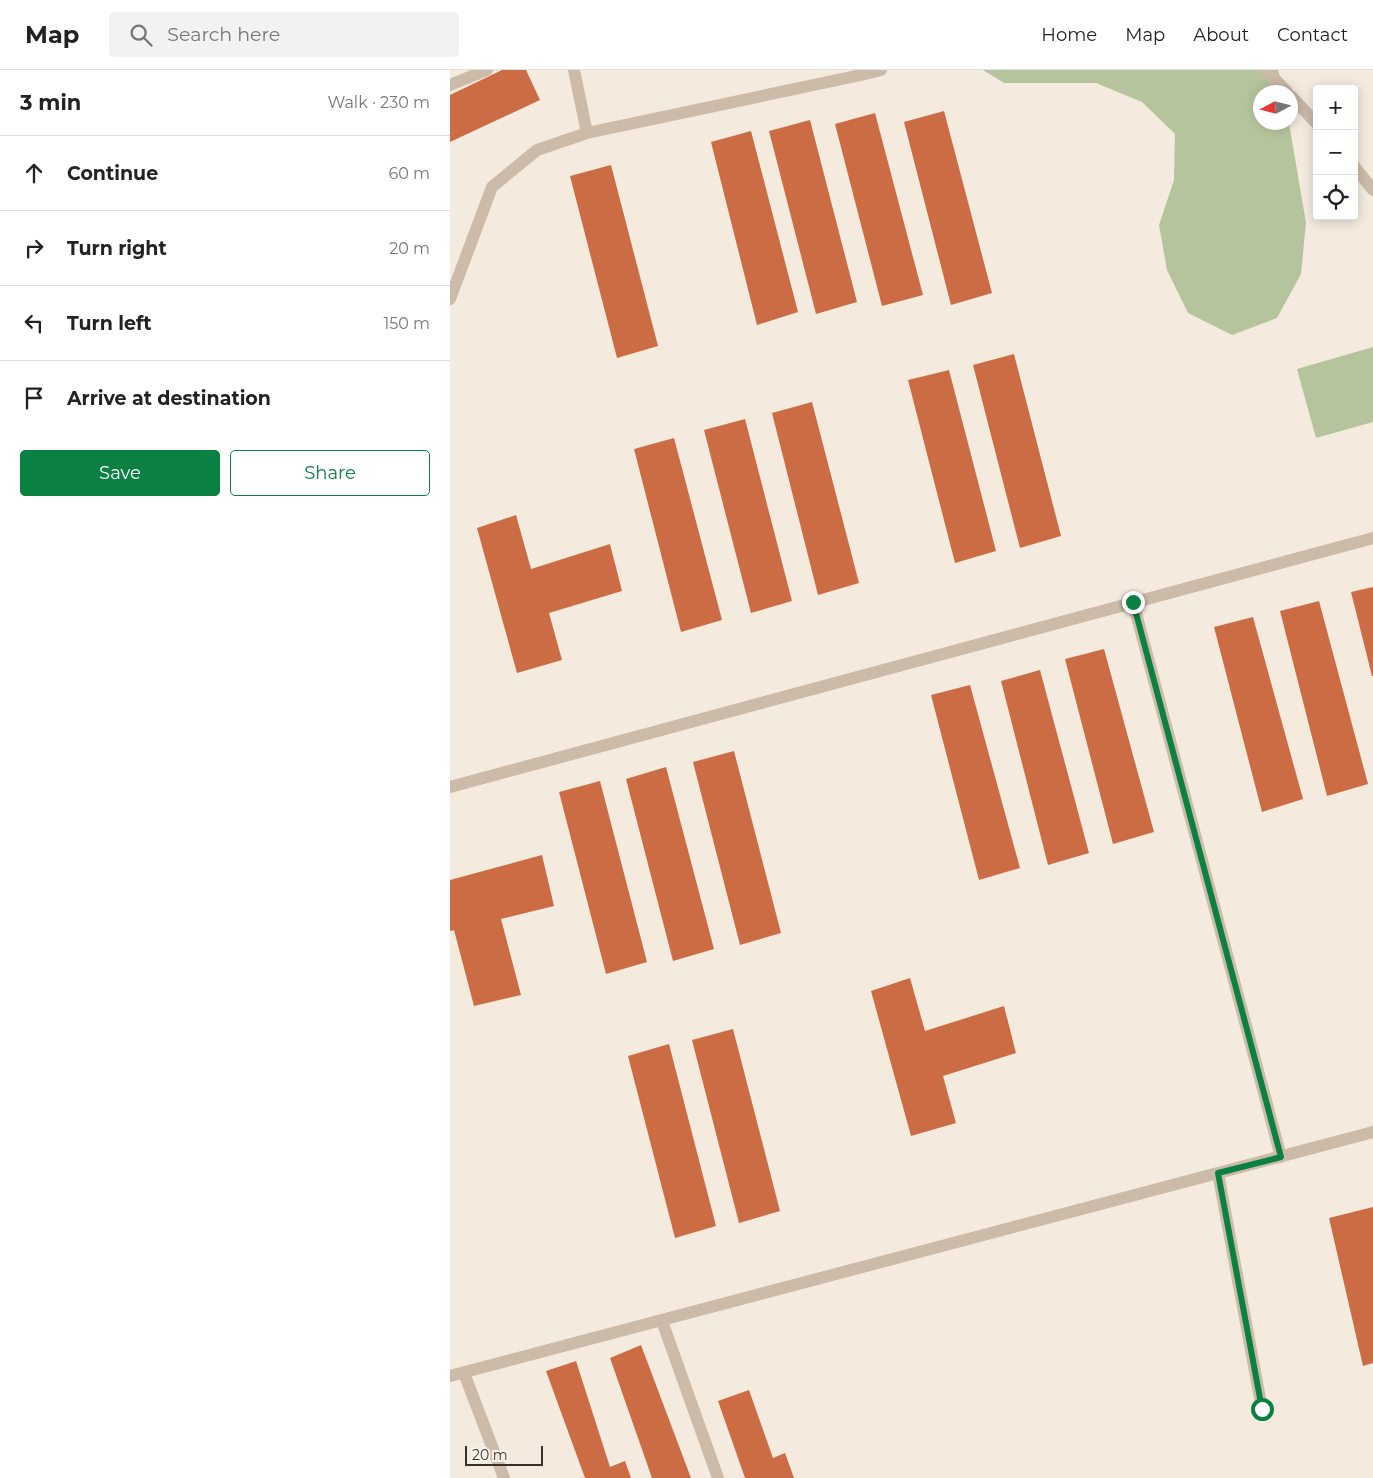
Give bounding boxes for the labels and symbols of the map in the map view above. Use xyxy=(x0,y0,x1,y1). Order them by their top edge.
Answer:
north arrow xyxy=(1253,85,1298,130)
route end xyxy=(1122,591,1145,614)
route start xyxy=(1251,1398,1274,1421)
scale bar xyxy=(465,1443,542,1466)

